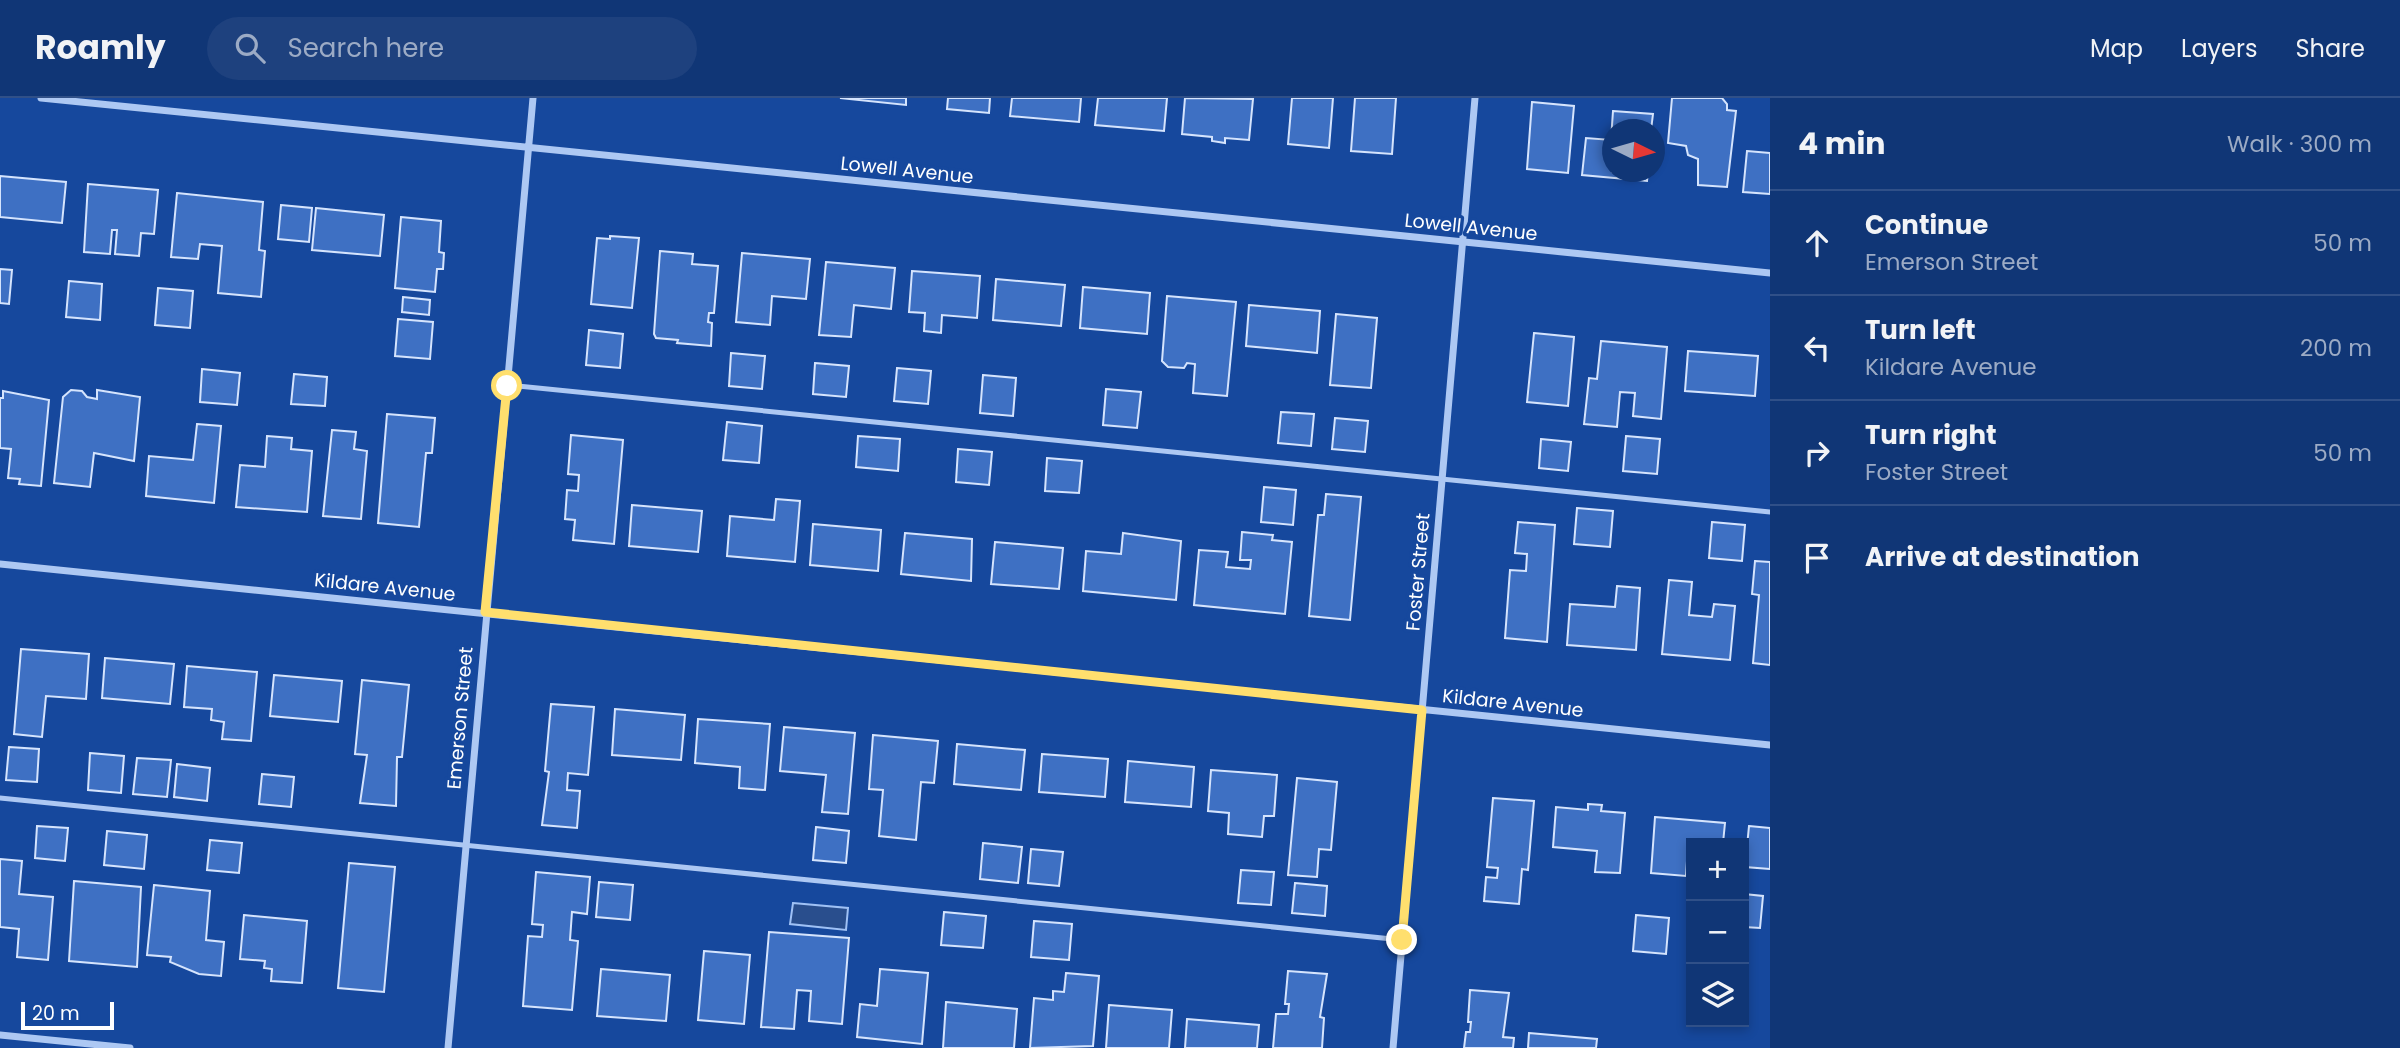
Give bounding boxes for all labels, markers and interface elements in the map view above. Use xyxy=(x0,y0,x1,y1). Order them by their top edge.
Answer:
search box xyxy=(207,17,697,80)
text: Roamly xyxy=(35,24,165,71)
icon: search xyxy=(231,29,269,67)
text: Search here xyxy=(287,30,444,66)
text: Map xyxy=(2090,32,2143,65)
text: Layers xyxy=(2181,32,2257,65)
text: Share xyxy=(2295,32,2365,65)
north arrow xyxy=(1602,119,1665,182)
text: 4 min xyxy=(1798,122,1886,165)
text: Walk · 300 m xyxy=(2227,128,2372,160)
street label: Lowell Avenue xyxy=(839,150,975,190)
street label: Lowell Avenue xyxy=(1403,207,1539,247)
text: Continue xyxy=(1865,207,1988,243)
icon: ahead xyxy=(1798,224,1836,262)
text: 50 m xyxy=(2313,227,2372,259)
text: Emerson Street xyxy=(1865,246,2038,278)
text: Turn left xyxy=(1865,312,1976,348)
icon: left xyxy=(1798,329,1836,367)
text: 200 m xyxy=(2300,332,2372,364)
text: Kildare Avenue xyxy=(1865,351,2037,383)
route start xyxy=(491,370,522,401)
text: Turn right xyxy=(1865,417,1997,453)
icon: right xyxy=(1798,434,1836,472)
text: 50 m xyxy=(2313,437,2372,469)
text: Foster Street xyxy=(1865,456,2008,488)
street label: Foster Street xyxy=(1399,512,1437,632)
icon: arrive xyxy=(1798,539,1836,577)
text: Arrive at destination xyxy=(1865,539,2140,575)
street label: Kildare Avenue xyxy=(313,566,457,608)
street label: Emerson Street xyxy=(440,645,480,790)
street label: Kildare Avenue xyxy=(1441,682,1585,724)
map controls xyxy=(1686,838,1749,1027)
button: + xyxy=(1686,838,1749,901)
button: − xyxy=(1686,901,1749,964)
route end xyxy=(1386,924,1417,955)
button: layers xyxy=(1686,964,1749,1027)
scale bar xyxy=(21,999,114,1031)
text: 20 m xyxy=(32,1000,80,1027)

